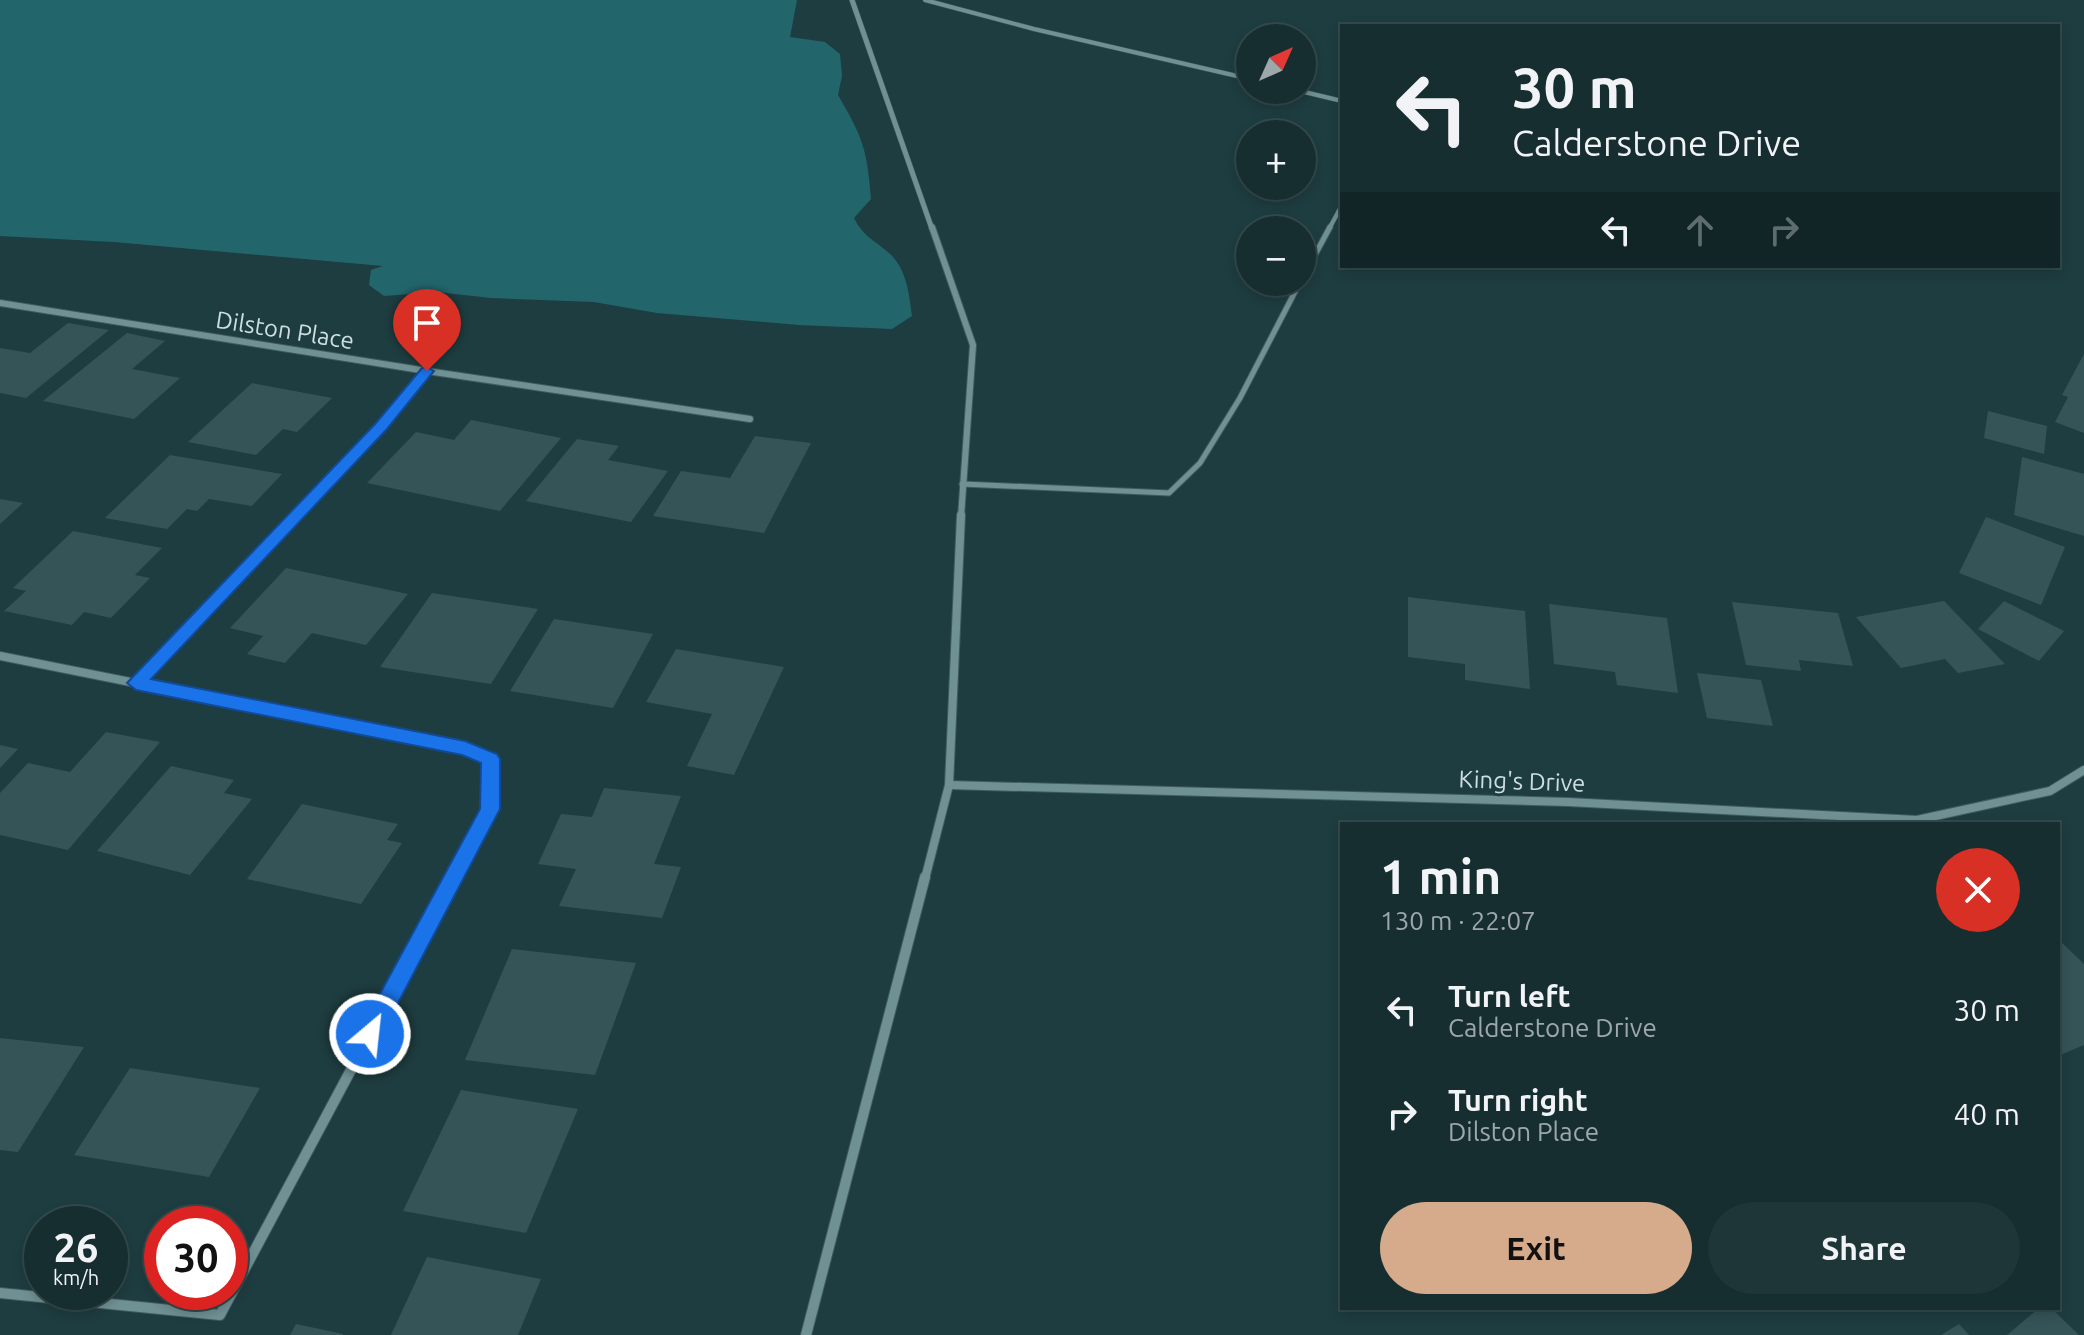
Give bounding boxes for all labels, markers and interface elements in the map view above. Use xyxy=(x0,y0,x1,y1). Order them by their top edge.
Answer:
north arrow xyxy=(1236,24,1316,104)
map controls xyxy=(1236,24,1316,296)
icon: left xyxy=(1380,56,1484,160)
text: 30 m xyxy=(1512,56,1637,119)
button: + xyxy=(1236,120,1316,200)
text: Calderstone Drive xyxy=(1512,122,1801,163)
icon: left xyxy=(1594,208,1638,252)
icon: ahead xyxy=(1678,208,1722,252)
icon: right xyxy=(1762,208,1806,252)
button: − xyxy=(1236,216,1316,296)
pin xyxy=(393,289,461,371)
icon: arrive xyxy=(405,301,449,345)
street label: Dilston Place xyxy=(214,306,356,354)
street label: King's Drive xyxy=(1458,765,1586,797)
button: close xyxy=(1936,848,2020,932)
text: 1 min xyxy=(1380,849,1501,903)
text: 130 m · 22:07 xyxy=(1380,906,1536,935)
text: Turn left xyxy=(1448,979,1570,1013)
icon: left xyxy=(1380,988,1424,1032)
position arrow xyxy=(328,992,412,1076)
text: 30 m xyxy=(1953,993,2020,1027)
text: Calderstone Drive xyxy=(1448,1013,1657,1042)
text: Turn right xyxy=(1448,1083,1588,1117)
icon: right xyxy=(1380,1092,1424,1136)
text: 40 m xyxy=(1953,1097,2020,1131)
text: Dilston Place xyxy=(1448,1117,1599,1146)
button: Exit xyxy=(1380,1202,1692,1294)
button: Share xyxy=(1708,1202,2020,1294)
speed limit sign: 30 xyxy=(144,1206,248,1310)
text: 26 xyxy=(53,1225,99,1270)
text: km/h xyxy=(53,1266,99,1289)

